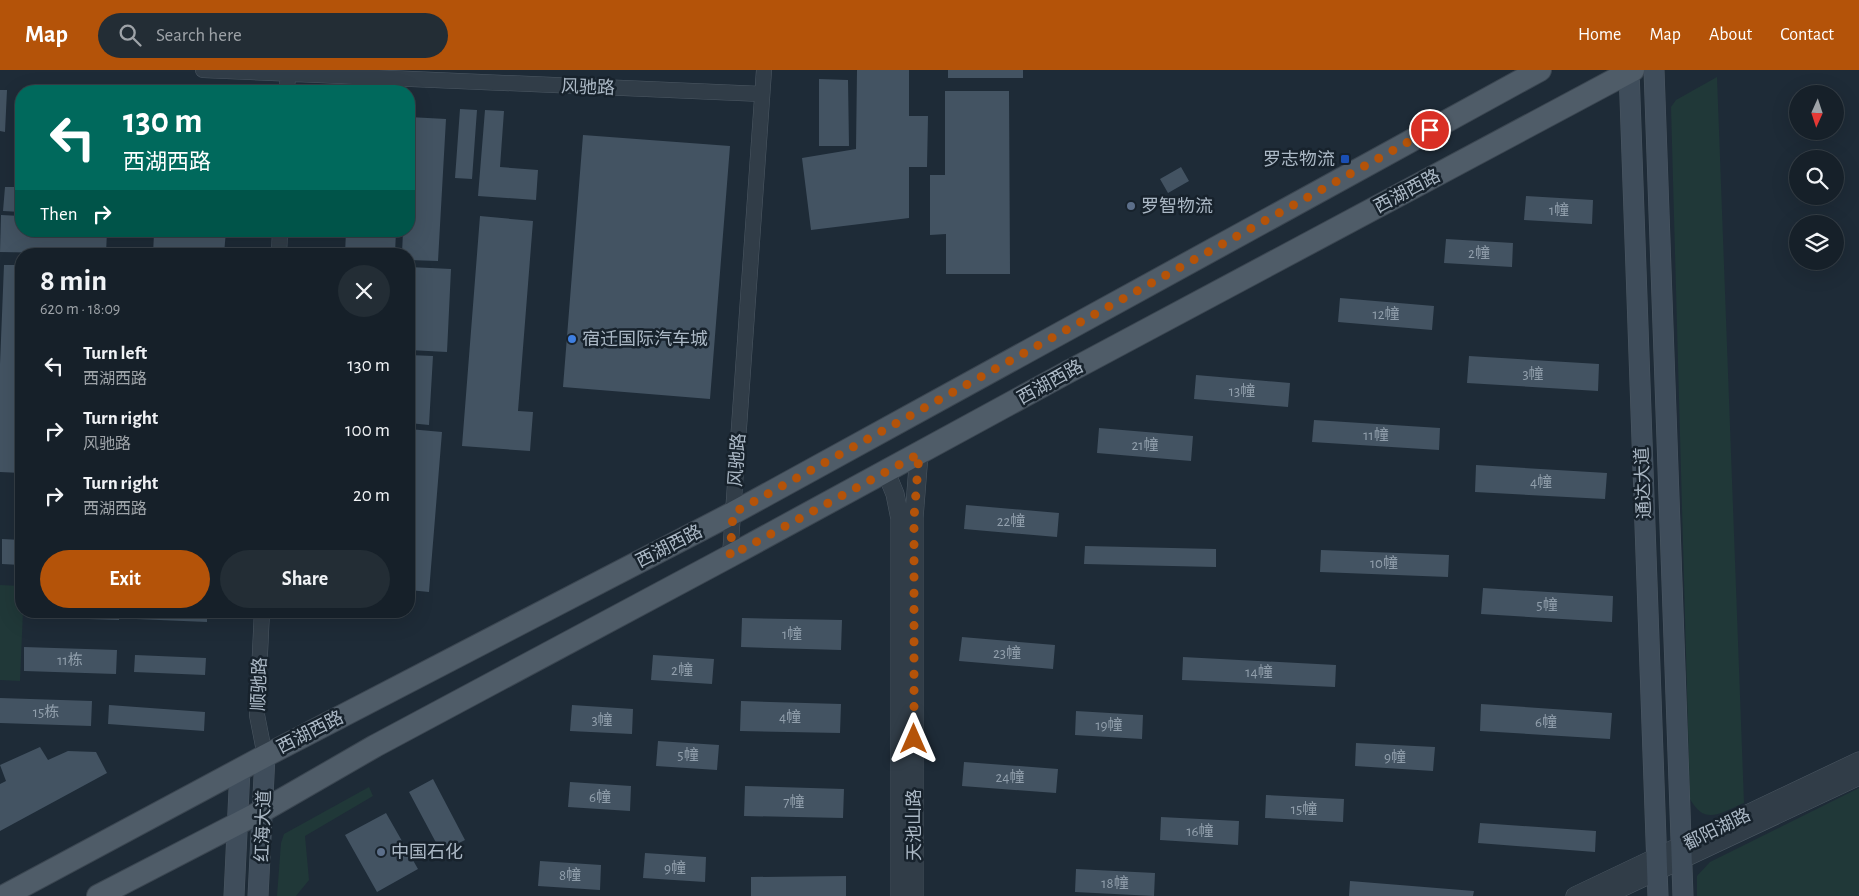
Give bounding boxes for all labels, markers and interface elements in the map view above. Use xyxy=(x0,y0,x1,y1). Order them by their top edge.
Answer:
search box xyxy=(98,13,448,58)
icon: search xyxy=(116,21,144,49)
text: Map xyxy=(25,23,68,47)
text: Search here xyxy=(156,26,242,45)
text: Home xyxy=(1578,26,1621,44)
text: Map xyxy=(1649,26,1681,44)
text: About xyxy=(1709,26,1752,44)
text: Contact xyxy=(1780,26,1834,44)
street label: 风驰路 xyxy=(561,76,615,98)
north arrow xyxy=(1789,85,1844,140)
map controls xyxy=(1789,85,1844,270)
text: 130 m xyxy=(123,104,202,139)
icon: left xyxy=(40,105,105,170)
pin xyxy=(1409,109,1451,151)
icon: arrive xyxy=(1416,116,1444,144)
place label: 罗志物流 xyxy=(1263,149,1335,169)
button: search xyxy=(1789,150,1844,205)
text: 西湖西路 xyxy=(123,151,211,173)
marker: 罗志物流 xyxy=(1339,153,1351,165)
street label: 西湖西路 xyxy=(1371,165,1443,217)
place label: 罗智物流 xyxy=(1141,196,1213,216)
icon: right xyxy=(88,200,116,228)
marker: 罗智物流 xyxy=(1125,200,1137,212)
house number: 1幢 xyxy=(1549,201,1569,218)
text: Then xyxy=(40,205,78,224)
button: layers xyxy=(1789,215,1844,270)
house number: 2幢 xyxy=(1468,244,1490,261)
button: close xyxy=(338,265,390,317)
text: 8 min xyxy=(40,266,107,296)
text: 620 m · 18:09 xyxy=(40,301,120,317)
house number: 12幢 xyxy=(1373,305,1400,322)
place label: 宿迁国际汽车城 xyxy=(582,329,708,349)
marker: 宿迁国际汽车城 xyxy=(566,333,578,345)
text: Turn left xyxy=(83,344,147,363)
icon: left xyxy=(40,352,68,380)
text: 130 m xyxy=(347,356,390,375)
street label: 西湖西路 xyxy=(1014,356,1086,408)
house number: 3幢 xyxy=(1522,365,1544,382)
text: 西湖西路 xyxy=(83,371,147,387)
house number: 13幢 xyxy=(1229,382,1255,399)
text: Turn right xyxy=(83,409,158,428)
icon: right xyxy=(40,417,68,445)
text: 100 m xyxy=(345,421,390,440)
house number: 11幢 xyxy=(1363,426,1389,443)
street label: 风驰路 xyxy=(725,432,749,488)
text: 风驰路 xyxy=(83,436,131,452)
house number: 21幢 xyxy=(1132,436,1159,453)
street label: 通达大道 xyxy=(1632,447,1654,519)
house number: 4幢 xyxy=(1530,473,1552,490)
text: Turn right xyxy=(83,474,158,493)
icon: right xyxy=(40,482,68,510)
text: 20 m xyxy=(353,486,390,505)
text: 西湖西路 xyxy=(83,501,147,517)
house number: 22幢 xyxy=(997,512,1025,529)
street label: 西湖西路 xyxy=(632,521,706,571)
button: Exit xyxy=(40,550,210,608)
button: Share xyxy=(220,550,390,608)
house number: 10幢 xyxy=(1370,554,1398,571)
house number: 5幢 xyxy=(1536,596,1558,613)
house number: 1幢 xyxy=(782,625,802,642)
house number: 23幢 xyxy=(993,644,1021,661)
house number: 11栋 xyxy=(57,651,83,668)
street label: 顺驰路 xyxy=(248,657,270,711)
house number: 2幢 xyxy=(671,661,693,678)
house number: 14幢 xyxy=(1245,663,1273,680)
house number: 15栋 xyxy=(33,703,59,720)
street label: 西湖西路 xyxy=(273,707,347,757)
house number: 4幢 xyxy=(779,708,801,725)
house number: 3幢 xyxy=(591,711,613,728)
position arrow xyxy=(887,712,939,764)
house number: 6幢 xyxy=(1535,713,1557,730)
house number: 19幢 xyxy=(1095,716,1123,733)
house number: 5幢 xyxy=(677,746,699,763)
house number: 9幢 xyxy=(1384,748,1406,765)
house number: 24幢 xyxy=(995,768,1025,785)
house number: 6幢 xyxy=(589,788,611,805)
street label: 天池山路 xyxy=(904,789,924,861)
street label: 红海大道 xyxy=(252,790,274,862)
house number: 7幢 xyxy=(783,793,805,810)
house number: 15幢 xyxy=(1291,800,1317,817)
street label: 鄱阳湖路 xyxy=(1680,804,1754,854)
house number: 16幢 xyxy=(1186,822,1214,839)
place label: 中国石化 xyxy=(391,842,463,862)
marker: 中国石化 xyxy=(375,846,387,858)
house number: 9幢 xyxy=(664,859,686,876)
house number: 8幢 xyxy=(559,866,581,883)
house number: 18幢 xyxy=(1101,874,1129,891)

